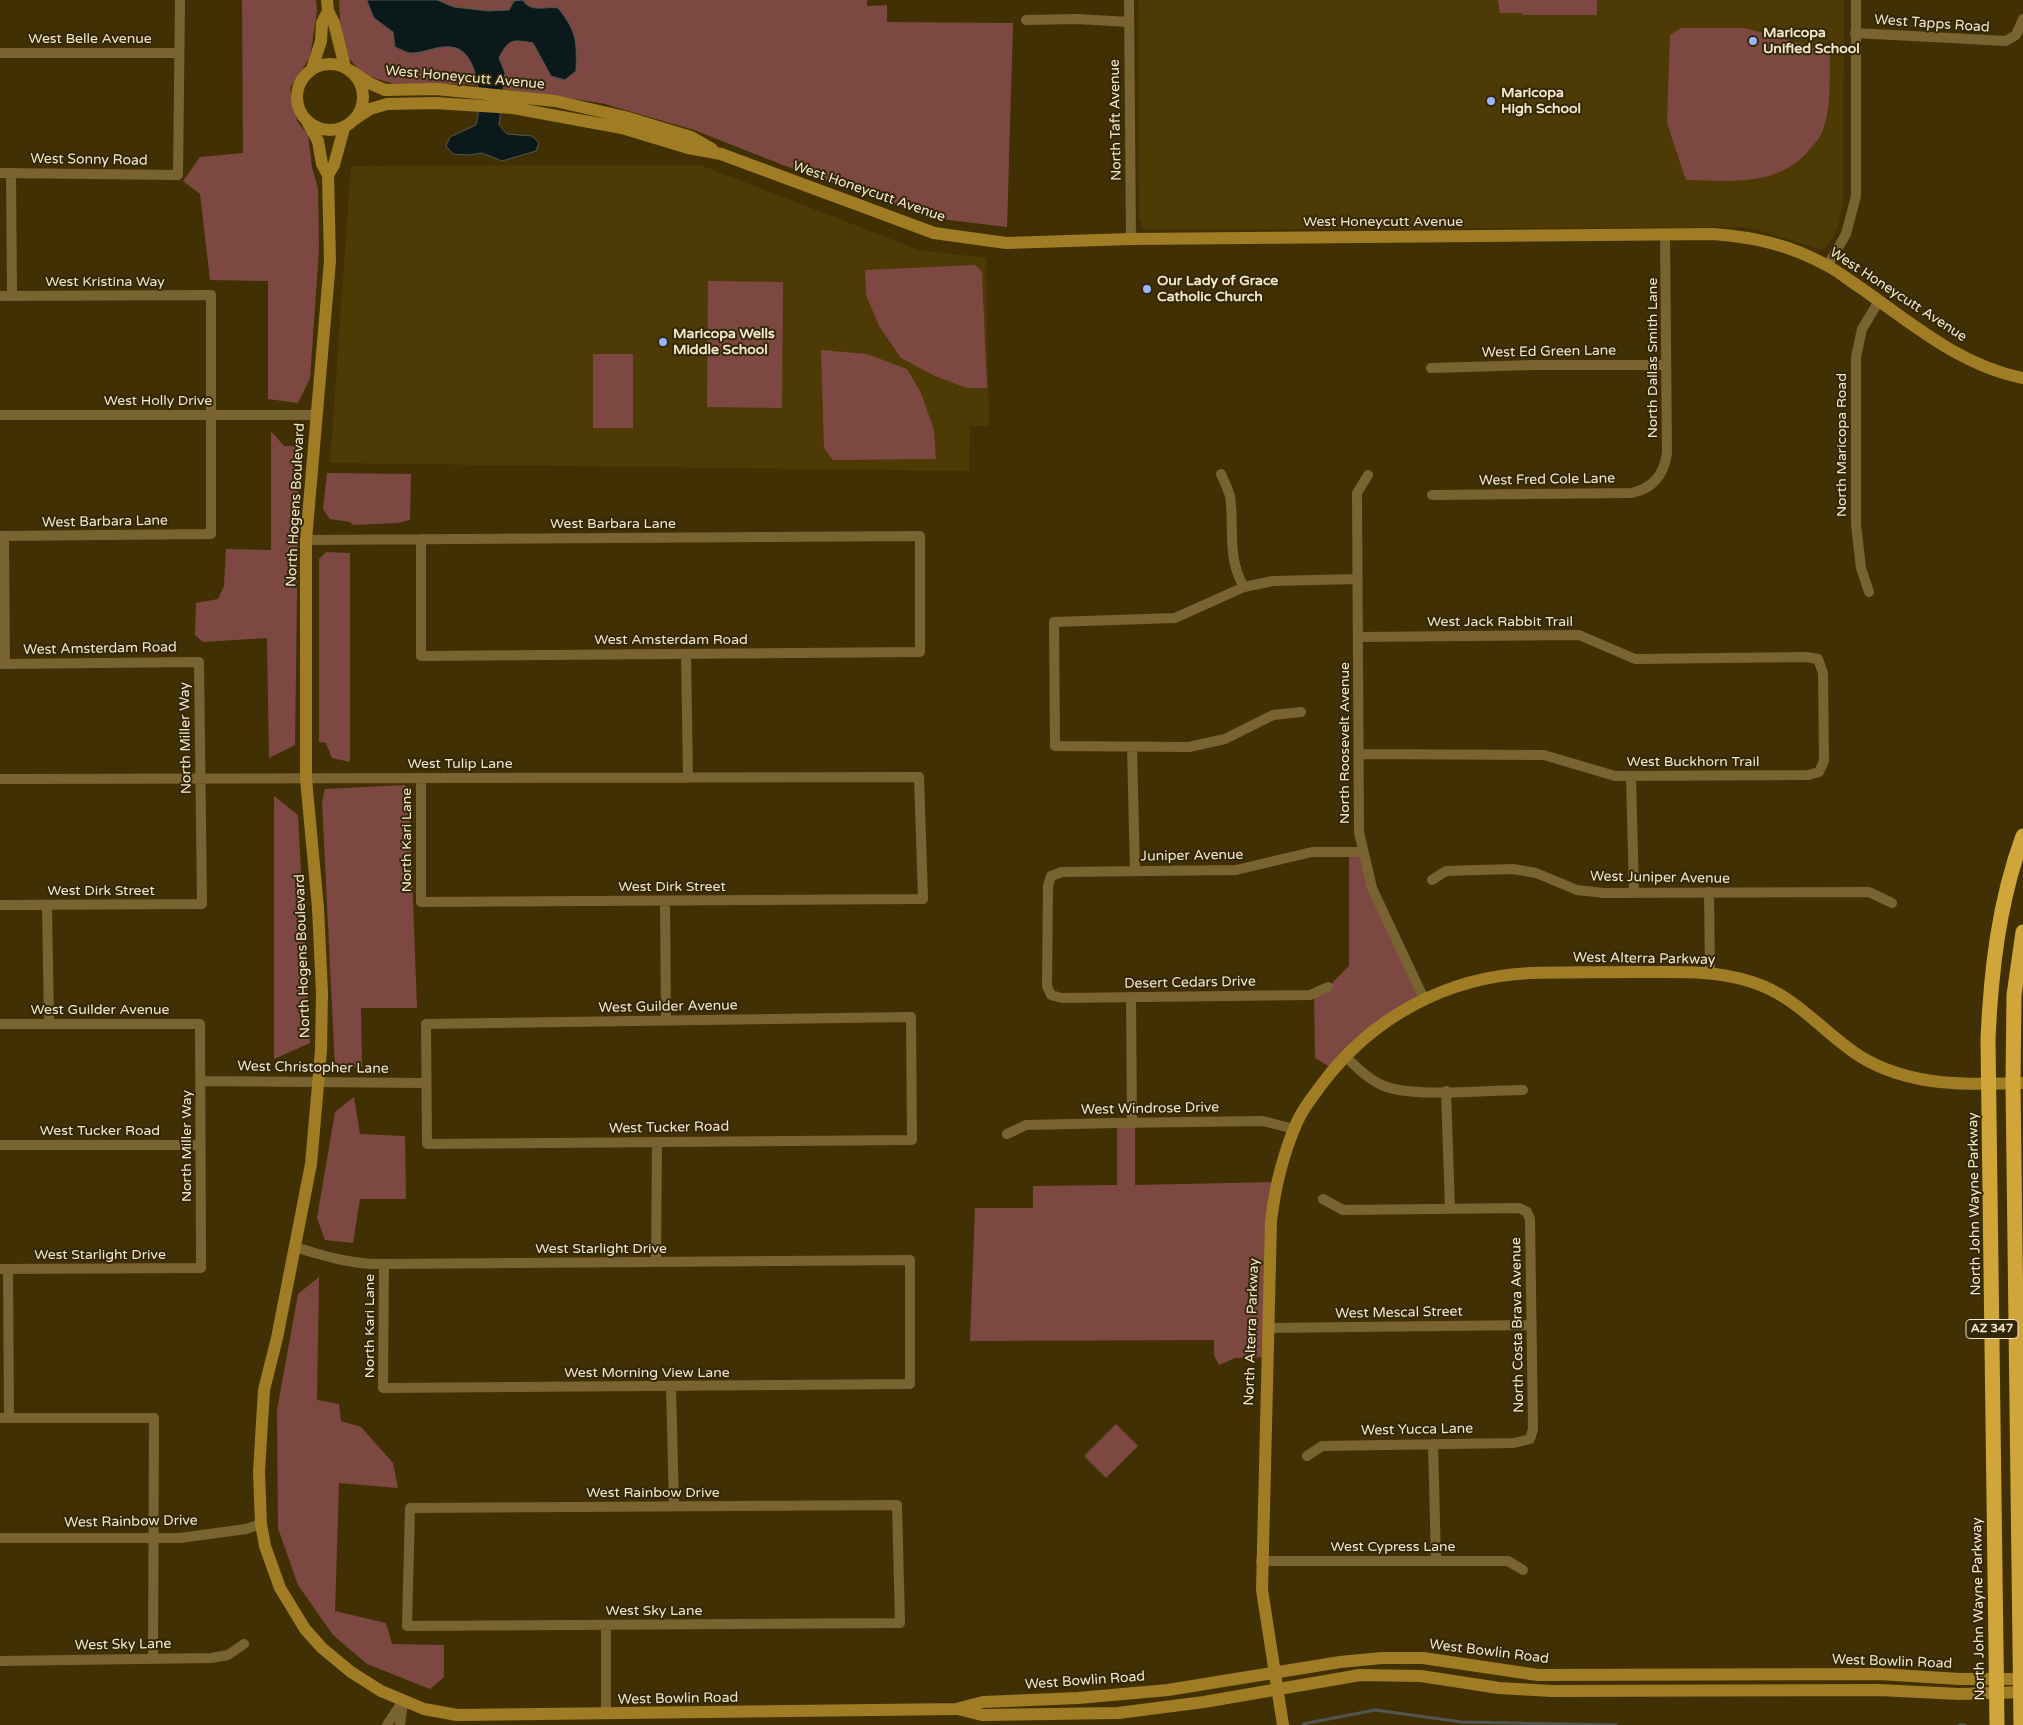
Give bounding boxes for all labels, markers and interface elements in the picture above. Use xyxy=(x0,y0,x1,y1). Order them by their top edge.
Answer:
street label: West Tapps Road xyxy=(1874,12,1990,36)
place label: Maricopa Unified School xyxy=(1763,25,1860,58)
street label: West Belle Avenue xyxy=(28,31,152,47)
marker: Maricopa Unified School xyxy=(1747,35,1759,47)
street label: North Taft Avenue xyxy=(1107,59,1125,181)
street label: West Honeycutt Avenue xyxy=(384,63,546,93)
place label: Maricopa High School xyxy=(1501,85,1581,118)
marker: Maricopa High School xyxy=(1485,95,1497,107)
street label: West Sonny Road xyxy=(30,151,148,169)
street label: West Honeycutt Avenue xyxy=(791,158,947,226)
street label: West Honeycutt Avenue xyxy=(1303,214,1463,230)
street label: West Honeycutt Avenue xyxy=(1826,244,1970,346)
place label: Our Lady of Grace Catholic Church xyxy=(1157,273,1278,306)
street label: West Kristina Way xyxy=(45,274,165,290)
street label: North Dallas Smith Lane xyxy=(1645,278,1661,438)
marker: Our Lady of Grace Catholic Church xyxy=(1141,283,1153,295)
place label: Maricopa Wells Middle School xyxy=(673,326,775,358)
marker: Maricopa Wells Middle School xyxy=(657,336,669,348)
street label: West Ed Green Lane xyxy=(1482,342,1616,362)
street label: North Maricopa Road xyxy=(1834,373,1850,517)
street label: West Holly Drive xyxy=(104,393,212,409)
street label: North Hogens Boulevard xyxy=(283,423,309,587)
street label: West Fred Cole Lane xyxy=(1479,470,1615,490)
street label: West Barbara Lane xyxy=(42,513,168,531)
street label: West Barbara Lane xyxy=(550,516,676,532)
street label: West Jack Rabbit Trail xyxy=(1427,614,1573,630)
street label: West Amsterdam Road xyxy=(594,632,748,648)
street label: West Amsterdam Road xyxy=(23,639,177,659)
street label: North Roosevelt Avenue xyxy=(1337,662,1353,824)
street label: North Miller Way xyxy=(177,682,195,794)
street label: West Buckhorn Trail xyxy=(1627,754,1759,770)
street label: West Tulip Lane xyxy=(407,756,513,772)
street label: North Kari Lane xyxy=(399,788,415,892)
street label: Juniper Avenue xyxy=(1140,847,1244,865)
street label: West Juniper Avenue xyxy=(1590,868,1730,888)
street label: North Hogens Boulevard xyxy=(292,874,314,1038)
street label: West Dirk Street xyxy=(618,879,726,895)
street label: West Dirk Street xyxy=(47,883,155,899)
street label: West Alterra Parkway xyxy=(1573,949,1715,969)
street label: Desert Cedars Drive xyxy=(1124,973,1256,993)
street label: West Guilder Avenue xyxy=(598,997,738,1017)
street label: West Guilder Avenue xyxy=(30,1002,170,1018)
street label: West Christopher Lane xyxy=(237,1058,389,1078)
street label: North Miller Way xyxy=(179,1090,195,1202)
street label: West Windrose Drive xyxy=(1081,1099,1219,1119)
street label: North John Wayne Parkway xyxy=(1965,1112,1985,1296)
street label: West Tucker Road xyxy=(609,1119,729,1137)
street label: West Tucker Road xyxy=(40,1123,160,1139)
street label: North Costa Brava Avenue xyxy=(1508,1237,1528,1413)
street label: West Starlight Drive xyxy=(535,1241,667,1257)
street label: West Starlight Drive xyxy=(34,1247,166,1263)
street label: North Alterra Parkway xyxy=(1241,1258,1263,1406)
street label: North Kari Lane xyxy=(362,1274,378,1378)
street label: West Mescal Street xyxy=(1335,1303,1463,1323)
road number: AZ 347 xyxy=(1966,1320,2018,1338)
street label: West Morning View Lane xyxy=(564,1365,730,1381)
street label: West Yucca Lane xyxy=(1361,1421,1473,1439)
street label: West Rainbow Drive xyxy=(586,1485,720,1501)
street label: West Rainbow Drive xyxy=(64,1512,198,1532)
street label: North John Wayne Parkway xyxy=(1969,1517,1989,1701)
street label: West Cypress Lane xyxy=(1330,1539,1456,1555)
street label: West Sky Lane xyxy=(606,1603,702,1619)
street label: West Sky Lane xyxy=(74,1636,172,1654)
street label: West Bowlin Road xyxy=(1428,1636,1550,1668)
street label: West Bowlin Road xyxy=(1831,1652,1953,1672)
street label: West Bowlin Road xyxy=(1024,1668,1146,1694)
street label: West Bowlin Road xyxy=(618,1690,738,1708)

